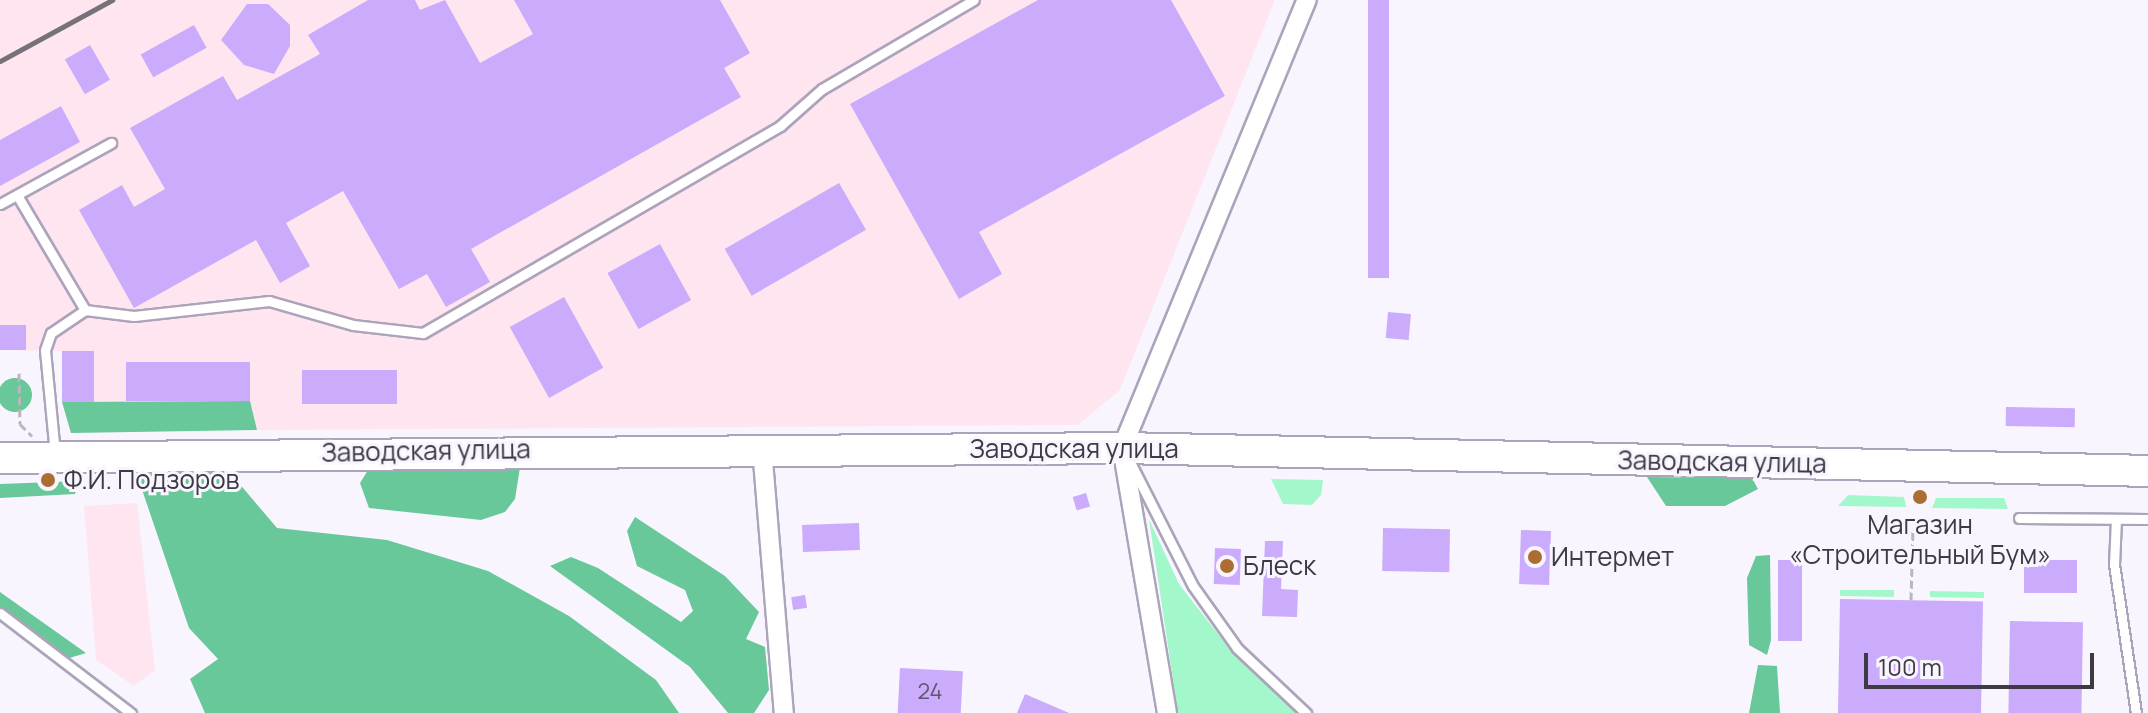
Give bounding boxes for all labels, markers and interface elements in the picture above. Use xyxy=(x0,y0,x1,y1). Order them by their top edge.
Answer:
street label: Заводская улица xyxy=(969,433,1179,465)
street label: Заводская улица xyxy=(321,434,531,468)
street label: Заводская улица xyxy=(1617,445,1827,479)
place label: Ф.И. Подзоров xyxy=(64,464,240,496)
marker: Ф.И. Подзоров xyxy=(39,471,57,489)
marker: Магазин «Строительный Бум» xyxy=(1911,488,1929,506)
place label: Магазин «Строительный Бум» xyxy=(1789,509,2051,570)
place label: Интермет xyxy=(1551,541,1674,573)
marker: Интермет xyxy=(1526,548,1544,566)
place label: Блеск xyxy=(1243,550,1316,582)
marker: Блеск xyxy=(1218,557,1236,575)
scale bar xyxy=(1868,637,2098,687)
text: 100 m xyxy=(1878,650,1942,683)
house number: 24 xyxy=(917,679,943,705)

